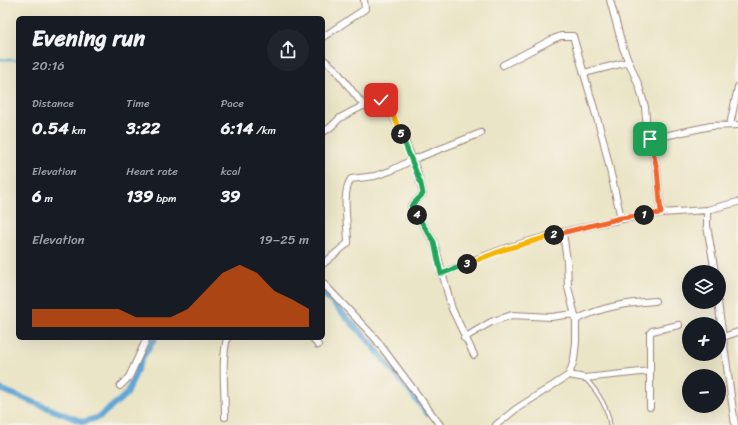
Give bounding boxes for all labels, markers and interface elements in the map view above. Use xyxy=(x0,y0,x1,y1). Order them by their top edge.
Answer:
text: Evening run xyxy=(32,19,145,58)
button: share xyxy=(267,29,309,71)
text: 20:16 xyxy=(32,54,65,77)
pin xyxy=(364,83,398,117)
icon: check xyxy=(370,89,392,111)
text: Distance xyxy=(32,94,74,113)
text: Time xyxy=(126,94,150,113)
text: Pace xyxy=(221,94,244,113)
text: 0.54 xyxy=(32,113,69,143)
text: 3:22 xyxy=(126,113,160,143)
text: 6:14 xyxy=(221,113,253,143)
text: km xyxy=(69,121,86,140)
text: /km xyxy=(253,121,276,140)
pin xyxy=(633,122,667,156)
pin: 5 xyxy=(391,124,411,144)
text: 5 xyxy=(398,124,404,143)
icon: arrive xyxy=(639,128,661,150)
text: Elevation xyxy=(32,162,77,181)
text: Heart rate xyxy=(126,162,178,181)
text: kcal xyxy=(221,162,241,181)
text: 6 xyxy=(32,181,42,211)
text: 139 xyxy=(126,181,153,211)
text: 39 xyxy=(221,181,240,211)
text: m xyxy=(42,189,53,208)
text: bpm xyxy=(153,189,177,208)
pin: 4 xyxy=(407,205,427,225)
text: 4 xyxy=(414,205,420,224)
pin: 1 xyxy=(634,205,654,225)
text: 1 xyxy=(642,205,646,224)
pin: 2 xyxy=(544,225,564,245)
text: 2 xyxy=(551,225,557,244)
text: Elevation xyxy=(32,228,85,251)
text: 19–25 m xyxy=(259,228,309,251)
pin: 3 xyxy=(457,254,477,274)
text: 3 xyxy=(464,254,470,273)
map controls xyxy=(682,265,726,413)
button: layers xyxy=(682,265,726,309)
button: + xyxy=(682,317,726,361)
button: − xyxy=(682,369,726,413)

